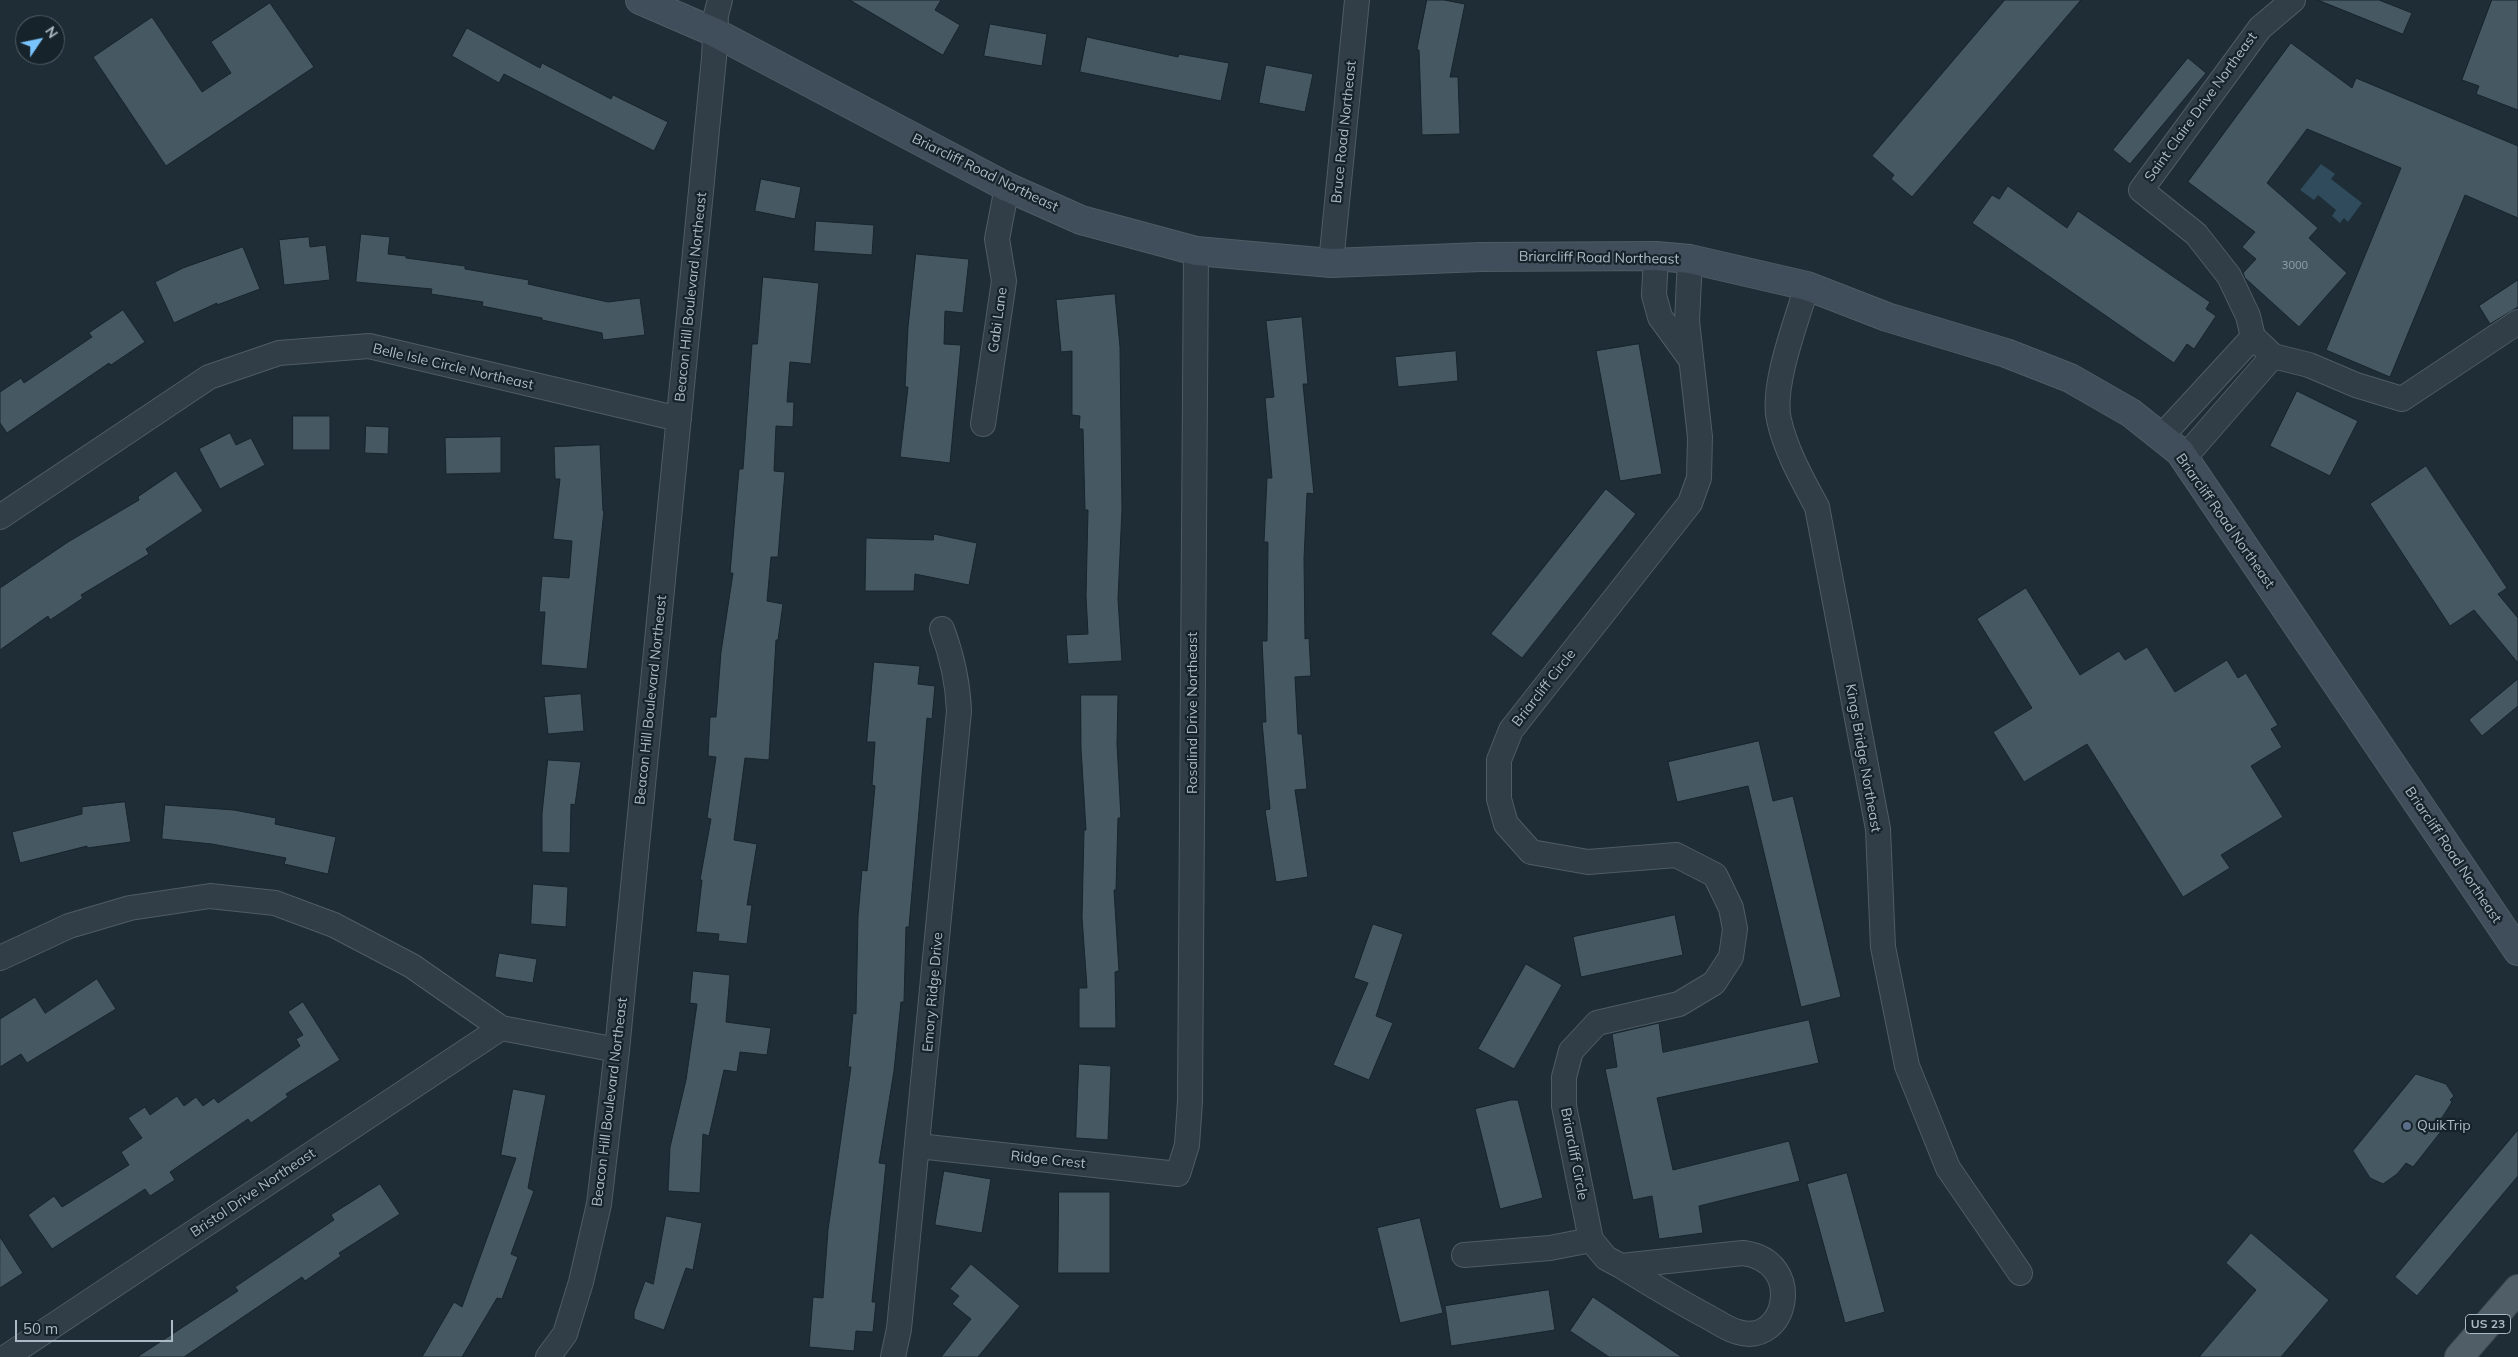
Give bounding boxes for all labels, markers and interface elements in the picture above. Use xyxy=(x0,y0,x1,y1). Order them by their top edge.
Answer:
north arrow xyxy=(15,15,65,65)
text: N xyxy=(41,23,62,42)
street label: Saint Claire Drive Northeast xyxy=(2141,29,2261,185)
street label: Bruce Road Northeast xyxy=(1328,60,1360,204)
street label: Briarcliff Road Northeast xyxy=(909,130,1061,216)
street label: Beacon Hill Boulevard Northeast xyxy=(672,191,710,403)
street label: Briarcliff Road Northeast xyxy=(1519,248,1679,268)
house number: 3000 xyxy=(2282,259,2308,273)
street label: Gabi Lane xyxy=(985,286,1011,354)
street label: Belle Isle Circle Northeast xyxy=(371,340,535,394)
street label: Briarcliff Road Northeast xyxy=(2172,450,2278,592)
street label: Beacon Hill Boulevard Northeast xyxy=(632,594,670,806)
street label: Rosalind Drive Northeast xyxy=(1185,632,1201,794)
street label: Briarcliff Circle xyxy=(1509,646,1579,730)
street label: Kings Bridge Northeast xyxy=(1842,683,1884,833)
street label: Briarcliff Road Northeast xyxy=(2401,784,2505,926)
street label: Emory Ridge Drive xyxy=(919,931,947,1053)
street label: Beacon Hill Boulevard Northeast xyxy=(589,996,631,1208)
street label: Briarcliff Circle xyxy=(1557,1106,1591,1202)
place label: QuikTrip xyxy=(2417,1118,2471,1134)
marker: QuikTrip xyxy=(2401,1120,2413,1132)
street label: Bristol Drive Northeast xyxy=(187,1145,319,1241)
street label: Ridge Crest xyxy=(1010,1148,1086,1172)
scale bar xyxy=(18,1310,175,1342)
road number: US 23 xyxy=(2466,1315,2510,1334)
text: 50 m xyxy=(23,1319,58,1338)

